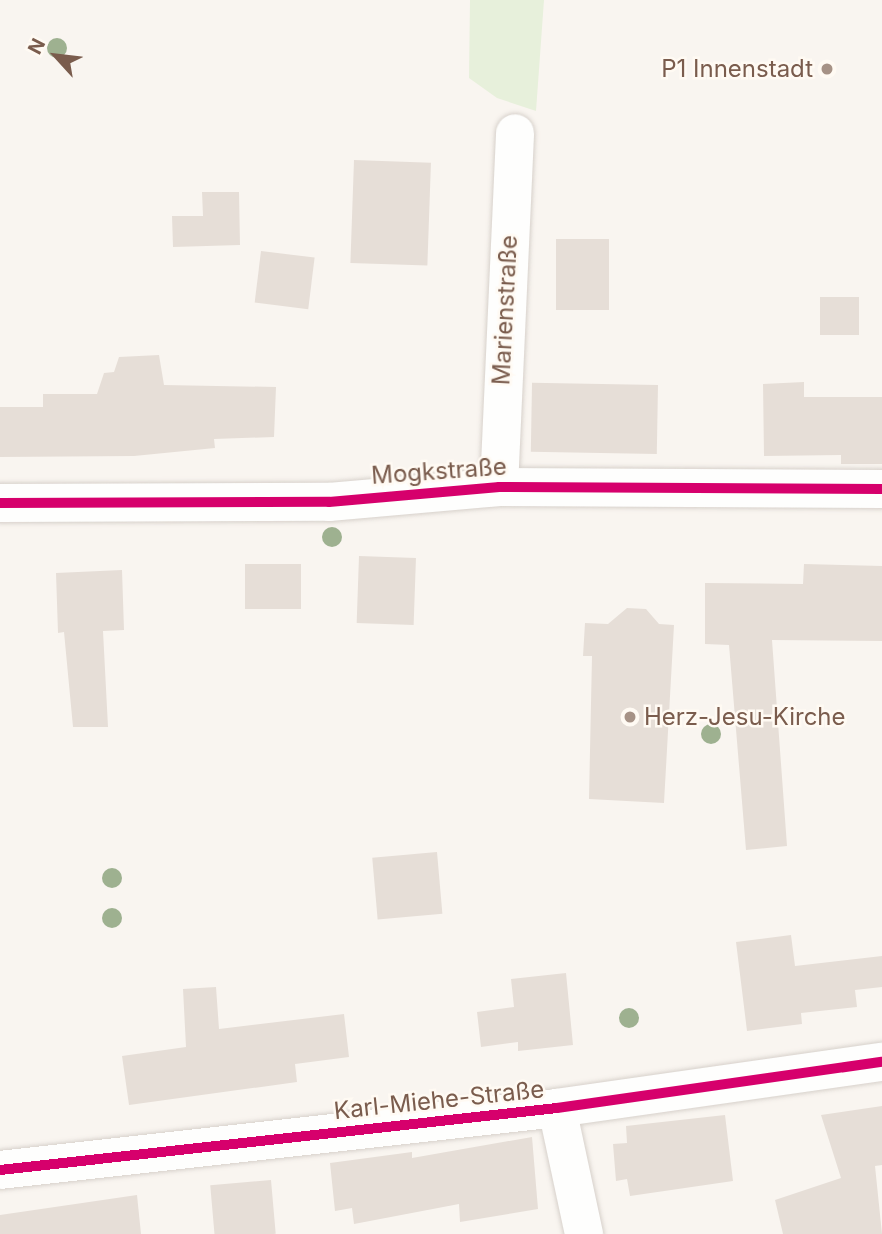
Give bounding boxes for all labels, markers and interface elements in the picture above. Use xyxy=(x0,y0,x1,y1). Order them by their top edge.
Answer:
north arrow xyxy=(21,21,91,91)
text: N xyxy=(23,35,50,58)
place label: P1 Innenstadt xyxy=(661,55,813,83)
marker: P1 Innenstadt xyxy=(819,61,835,77)
street label: Marienstraße xyxy=(487,234,523,386)
street label: Mogkstraße xyxy=(370,452,508,490)
place label: Herz-Jesu-Kirche xyxy=(644,703,846,731)
marker: Herz-Jesu-Kirche xyxy=(622,709,638,725)
street label: Karl-Miehe-Straße xyxy=(333,1075,545,1125)

